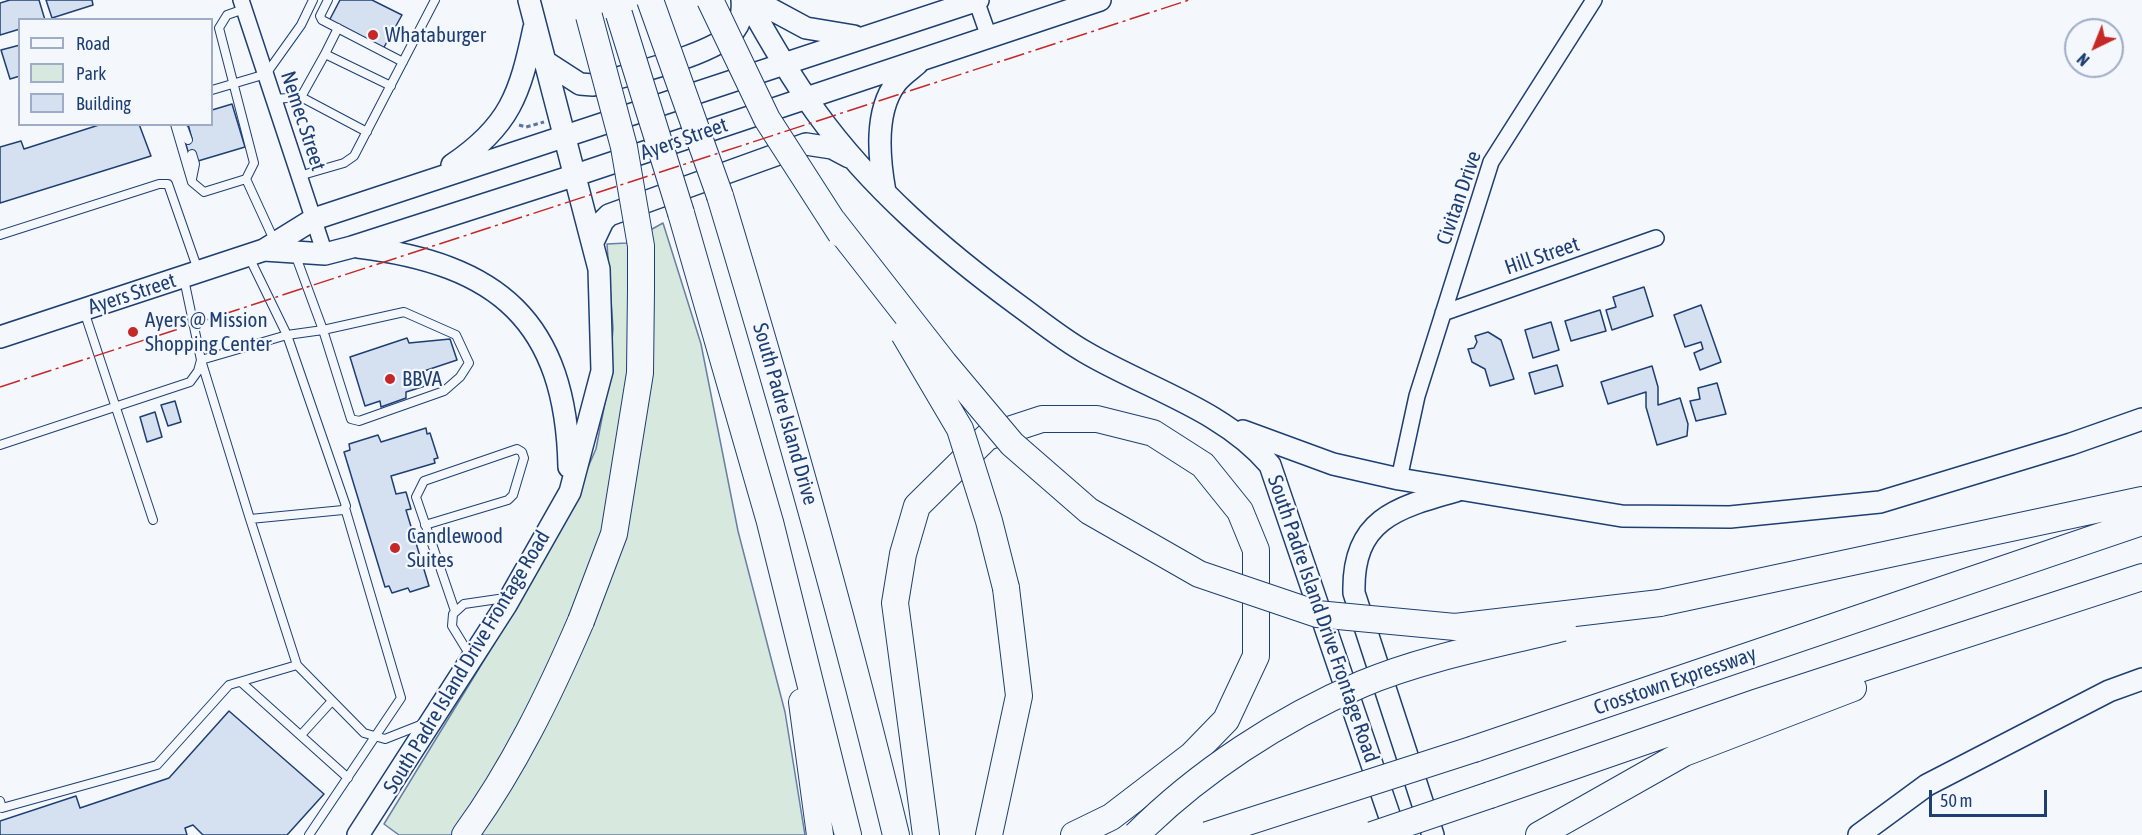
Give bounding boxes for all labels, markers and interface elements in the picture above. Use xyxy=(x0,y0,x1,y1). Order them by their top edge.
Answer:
legend xyxy=(18,18,213,126)
north arrow xyxy=(2064,18,2124,78)
place label: Whataburger xyxy=(385,22,486,48)
marker: Whataburger xyxy=(366,28,380,42)
text: Road xyxy=(76,33,110,54)
text: N xyxy=(2073,50,2093,70)
text: Park xyxy=(76,63,106,84)
street label: Nemec Street xyxy=(275,68,331,174)
text: Building xyxy=(76,93,131,114)
street label: Ayers Street xyxy=(637,112,731,166)
street label: Civitan Drive xyxy=(1431,148,1487,248)
street label: Hill Street xyxy=(1501,232,1583,280)
street label: Ayers Street xyxy=(85,268,179,320)
place label: Ayers @ Mission Shopping Center xyxy=(145,307,271,357)
street label: South Padre Island Drive xyxy=(747,320,823,508)
marker: Ayers @ Mission Shopping Center xyxy=(126,325,140,339)
place label: BBVA xyxy=(402,366,442,392)
marker: BBVA xyxy=(383,372,397,386)
street label: South Padre Island Drive Frontage Road xyxy=(1262,472,1384,766)
place label: Candlewood Suites xyxy=(407,523,503,573)
street label: South Padre Island Drive Frontage Road xyxy=(378,526,556,798)
marker: Candlewood Suites xyxy=(388,541,402,555)
street label: Crosstown Expressway xyxy=(1590,641,1760,721)
scale bar xyxy=(1932,778,2050,816)
text: 50 m xyxy=(1940,790,1972,811)

